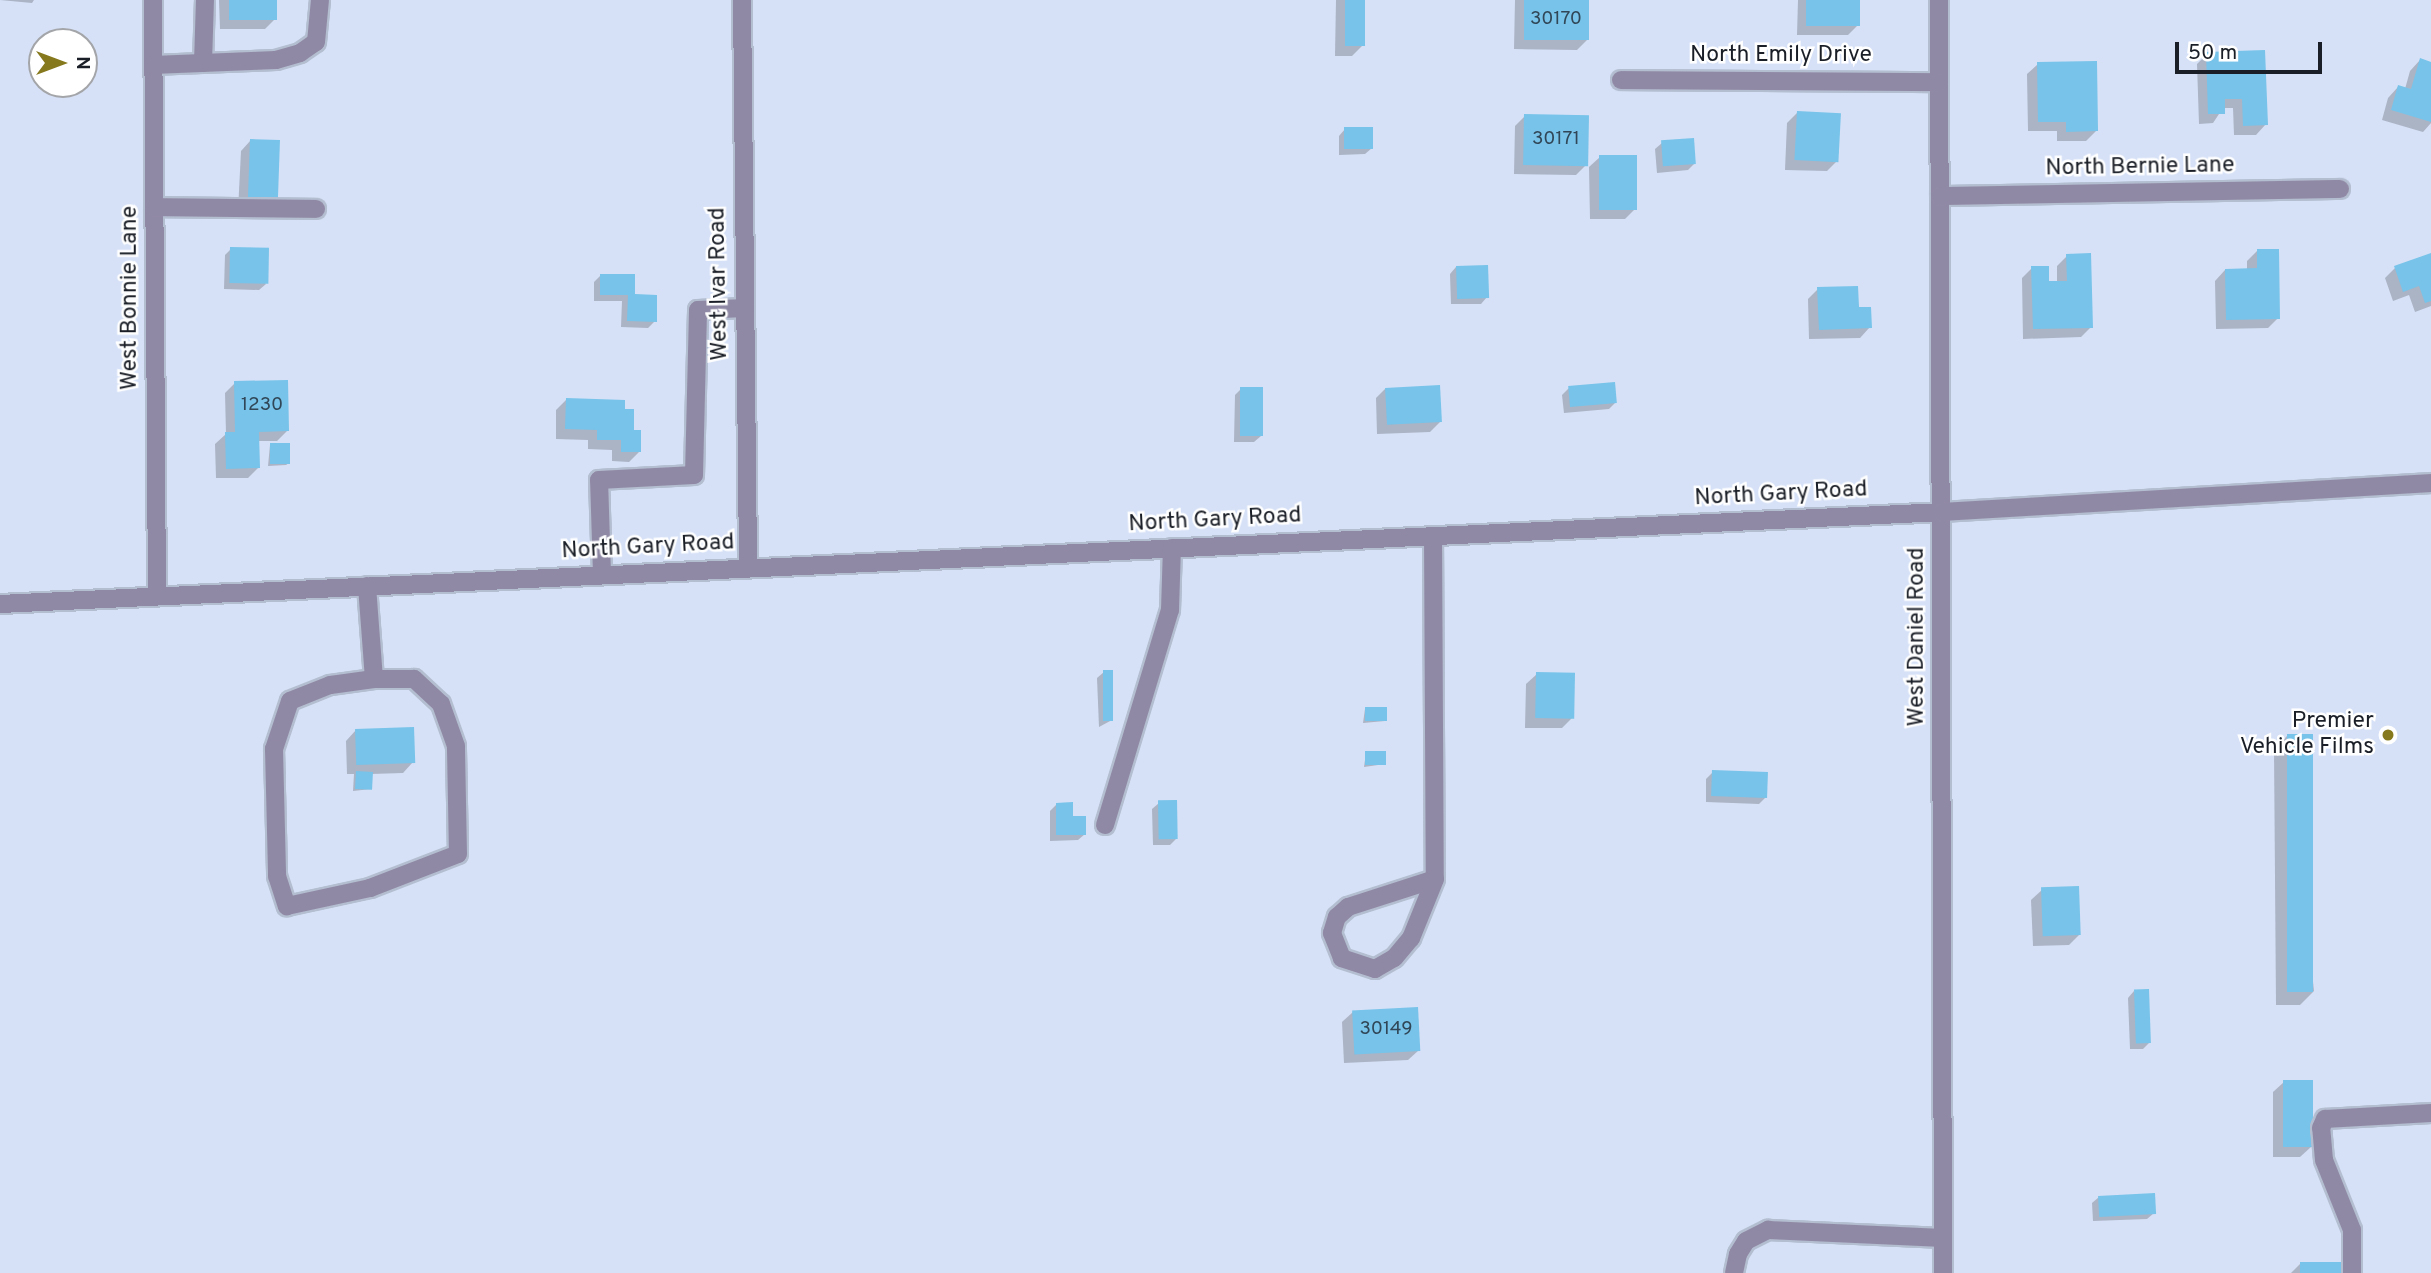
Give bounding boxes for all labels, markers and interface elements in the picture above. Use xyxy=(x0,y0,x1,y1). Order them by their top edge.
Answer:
house number: 30170 xyxy=(1530,9,1582,31)
north arrow xyxy=(28,28,98,98)
scale bar xyxy=(2179,28,2326,72)
text: 50 m xyxy=(2188,40,2237,67)
street label: North Emily Drive xyxy=(1690,42,1872,70)
text: N xyxy=(70,56,94,70)
house number: 30171 xyxy=(1532,129,1580,151)
street label: North Bernie Lane xyxy=(2045,153,2235,183)
street label: West Bonnie Lane xyxy=(117,206,145,390)
street label: West Ivar Road xyxy=(705,207,735,361)
house number: 1230 xyxy=(241,395,283,417)
street label: North Gary Road xyxy=(1694,477,1868,513)
street label: North Gary Road xyxy=(1128,503,1302,539)
street label: North Gary Road xyxy=(561,530,735,566)
street label: West Daniel Road xyxy=(1904,547,1932,727)
place label: Premier Vehicle Films xyxy=(2240,708,2374,762)
marker: Premier Vehicle Films xyxy=(2380,727,2396,743)
house number: 30149 xyxy=(1359,1019,1413,1041)

